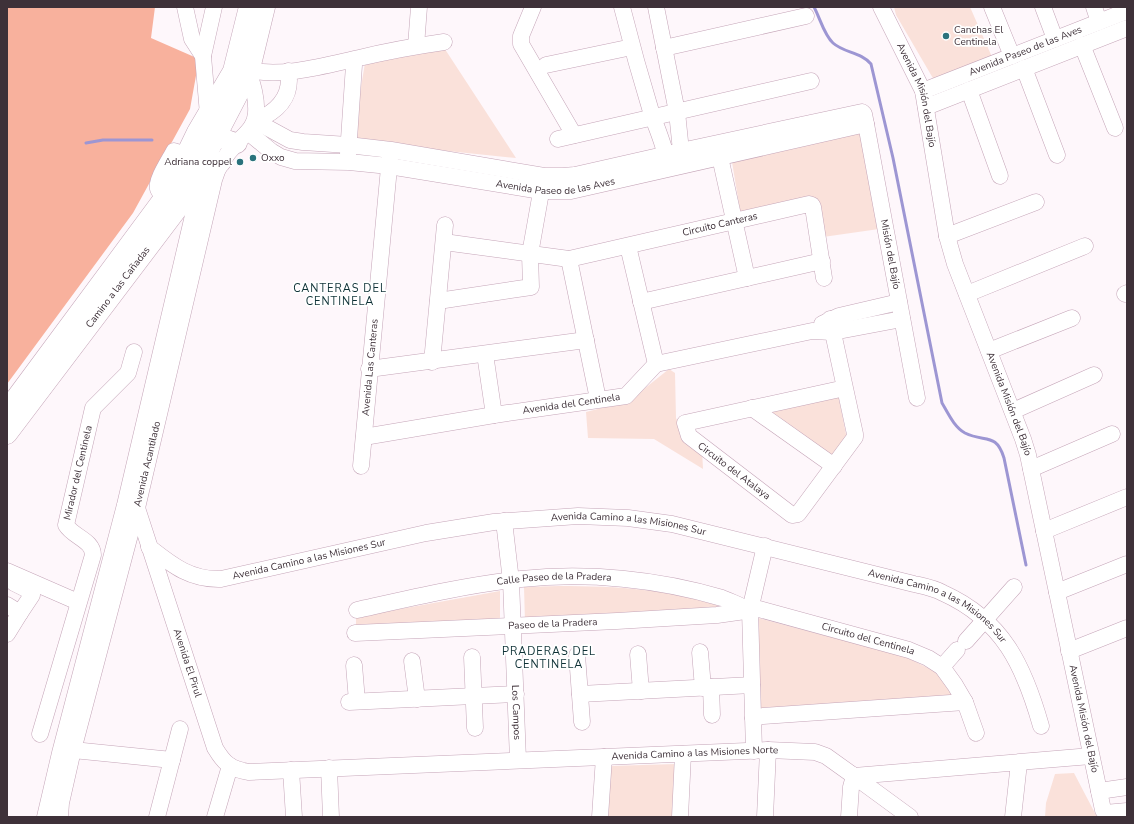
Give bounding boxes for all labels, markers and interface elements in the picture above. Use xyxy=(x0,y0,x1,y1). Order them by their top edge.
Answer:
street label: Avenida Paseo de las Aves xyxy=(967,22,1084,79)
place label: Canchas El Centinela xyxy=(954,23,1003,49)
marker: Canchas El Centinela xyxy=(941,31,951,41)
street label: Avenida Misión del Bajío xyxy=(893,40,939,149)
place label: Oxxo xyxy=(261,151,285,165)
marker: Oxxo xyxy=(248,153,258,163)
place label: Adriana coppel xyxy=(164,155,232,169)
marker: Adriana coppel xyxy=(235,157,245,167)
street label: Avenida Paseo de las Aves xyxy=(495,174,617,198)
street label: Circuito Canteras xyxy=(681,209,759,240)
street label: Misión del Bajío xyxy=(877,218,904,291)
street label: Camino a las Cañadas xyxy=(83,243,154,331)
district label: CANTERAS DEL CENTINELA xyxy=(293,281,387,309)
street label: Avenida Las Canteras xyxy=(359,318,382,417)
street label: Avenida Misión del Bajío xyxy=(983,350,1035,458)
street label: Avenida del Centinela xyxy=(522,390,621,418)
street label: Avenida Acantilado xyxy=(131,419,164,508)
street label: Mirador del Centinela xyxy=(60,424,96,521)
street label: Circuito del Atalaya xyxy=(695,439,773,503)
street label: Avenida Camino a las Misiones Sur xyxy=(550,509,708,539)
street label: Avenida Camino a las Misiones Sur xyxy=(231,535,387,583)
street label: Avenida Camino a las Misiones Sur xyxy=(867,566,1010,646)
street label: Calle Paseo de la Pradera xyxy=(496,569,612,589)
street label: Paseo de la Pradera xyxy=(508,615,598,633)
street label: Circuito del Centinela xyxy=(820,619,917,659)
street label: Avenida El Pirul xyxy=(170,627,205,699)
district label: PRADERAS DEL CENTINELA xyxy=(502,644,596,672)
street label: Avenida Misión del Bajío xyxy=(1065,663,1102,774)
street label: Los Campos xyxy=(508,685,524,740)
street label: Avenida Camino a las Misiones Norte xyxy=(611,743,778,764)

